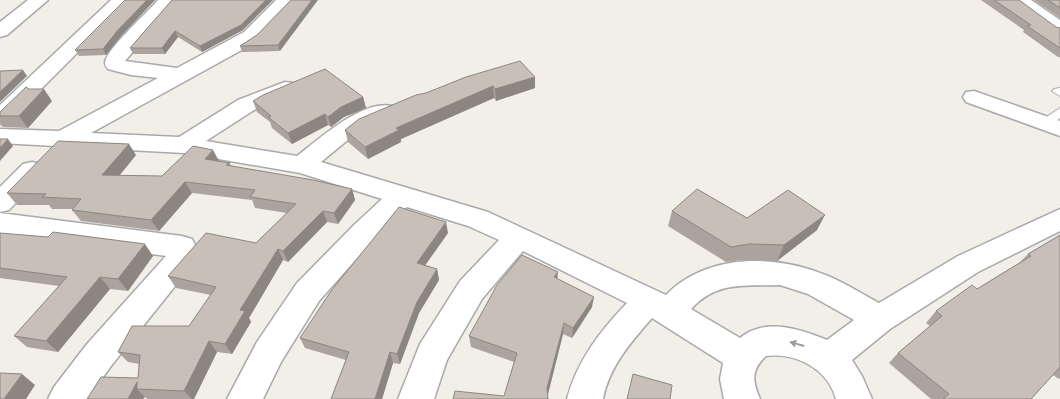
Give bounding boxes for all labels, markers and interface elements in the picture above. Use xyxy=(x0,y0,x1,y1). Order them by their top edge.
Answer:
one-way arrow xyxy=(789,339,804,347)

